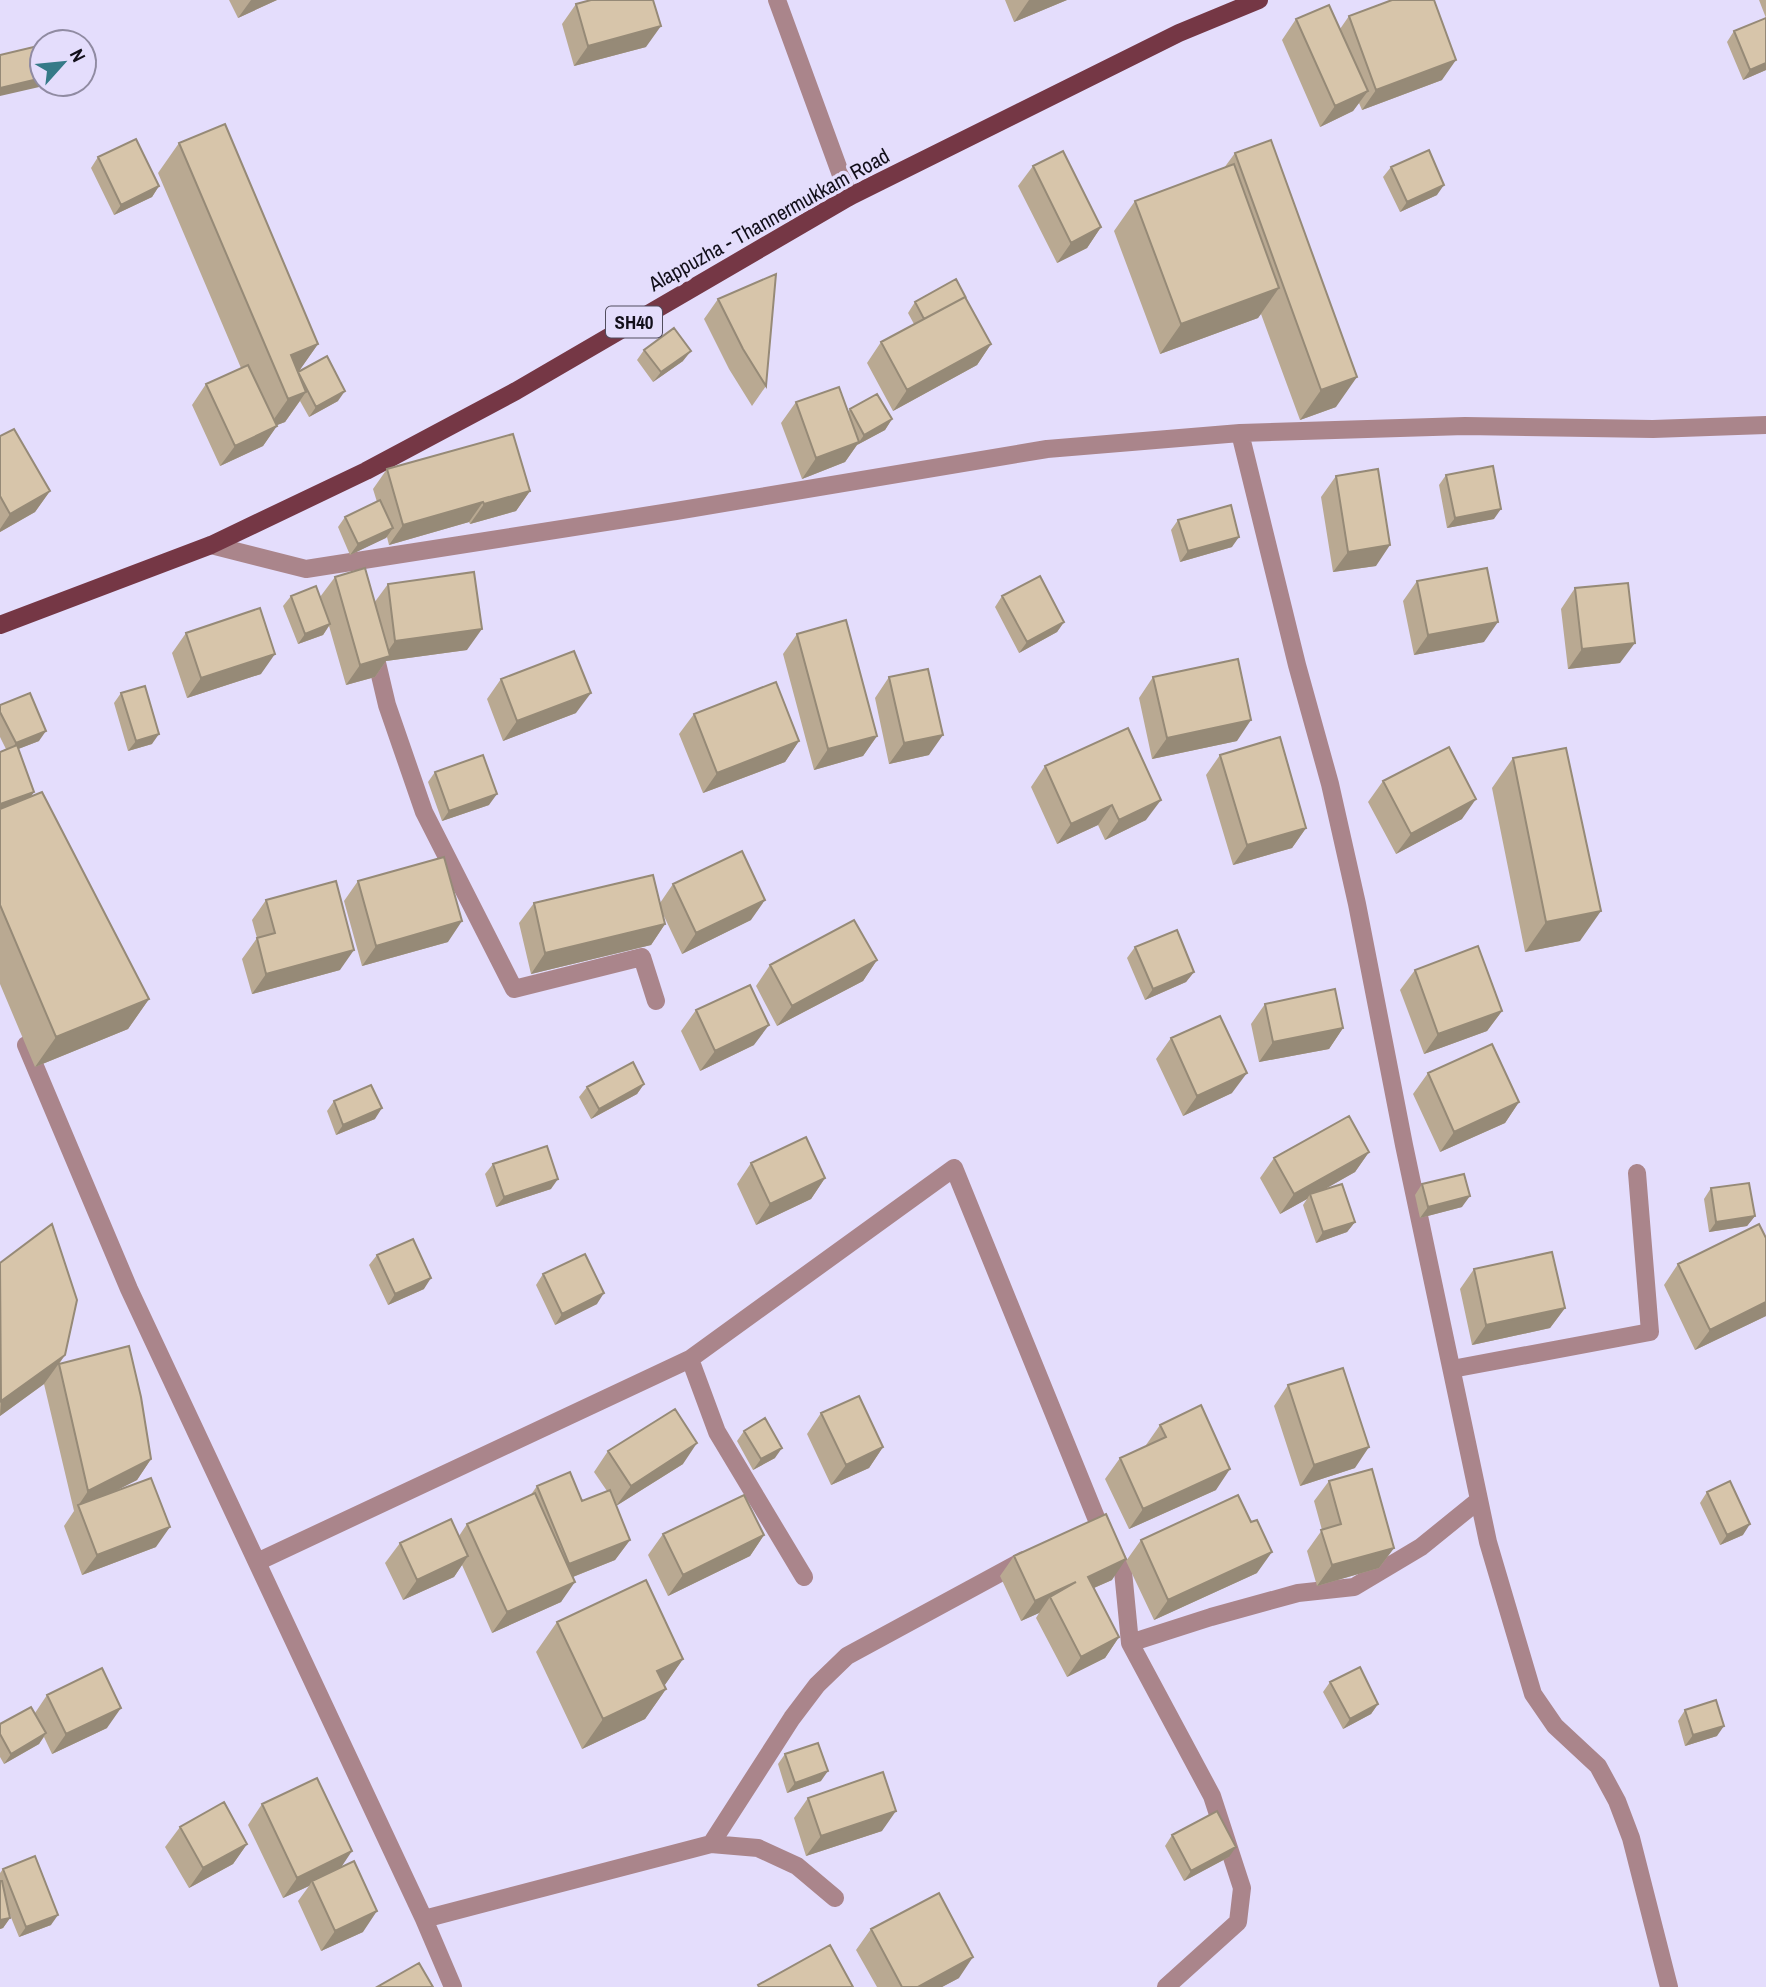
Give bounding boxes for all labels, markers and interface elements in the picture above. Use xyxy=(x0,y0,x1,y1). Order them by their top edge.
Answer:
north arrow xyxy=(28,28,98,98)
text: N xyxy=(64,44,92,66)
street label: Alappuzha - Thannermukkam Road xyxy=(642,141,895,299)
road number: SH40 xyxy=(606,306,662,338)

